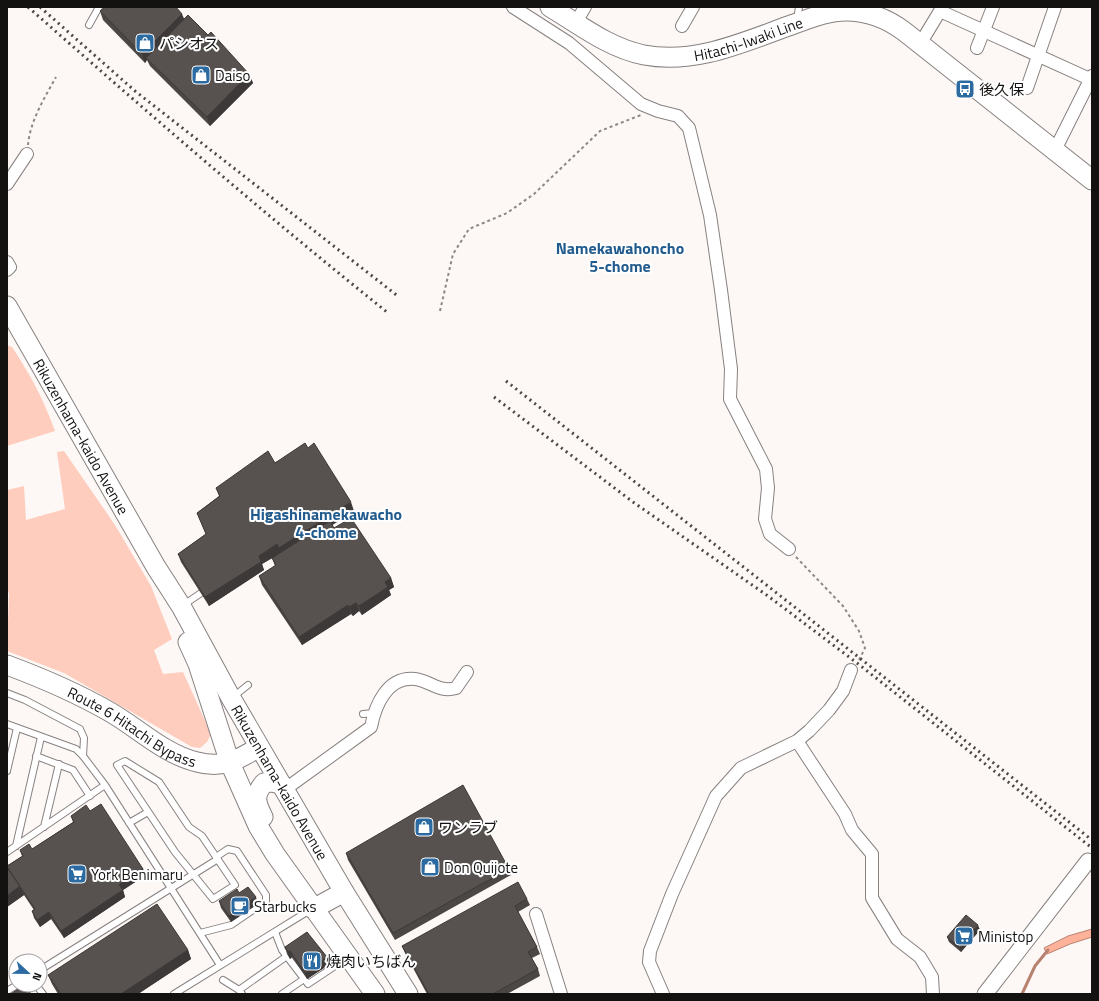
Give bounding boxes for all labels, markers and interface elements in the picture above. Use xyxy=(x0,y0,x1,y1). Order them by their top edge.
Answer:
street label: Hitachi-Iwaki Line xyxy=(692,10,806,67)
shop icon: パシオス xyxy=(134,32,156,54)
place label: パシオス xyxy=(159,32,219,55)
shop icon: Daiso xyxy=(190,64,212,86)
place label: Daiso xyxy=(215,64,250,87)
bus stop icon: 後久保 xyxy=(954,78,976,100)
place label: 後久保 xyxy=(979,78,1024,101)
district label: Namekawahoncho 5-chome xyxy=(556,236,684,278)
street label: Rikuzenhama-kaido Avenue xyxy=(28,354,135,519)
district label: Higashinamekawacho 4-chome xyxy=(250,502,402,544)
street label: Route 6 Hitachi Bypass xyxy=(64,680,199,773)
street label: Rikuzenhama-kaido Avenue xyxy=(226,700,334,864)
shop icon: ワンラブ xyxy=(413,816,435,838)
place label: ワンラブ xyxy=(438,816,498,839)
shop icon: Don Quijote xyxy=(419,856,441,878)
place label: Don Quijote xyxy=(444,856,518,879)
supermarket icon: York Benimaru xyxy=(66,863,88,885)
place label: York Benimaru xyxy=(91,863,183,886)
cafe icon: Starbucks xyxy=(229,895,251,917)
place label: Starbucks xyxy=(254,895,317,918)
supermarket icon: Ministop xyxy=(953,925,975,947)
place label: Ministop xyxy=(978,925,1033,948)
restaurant icon: 焼肉いちばん xyxy=(301,950,323,972)
place label: 焼肉いちばん xyxy=(326,950,416,973)
north arrow xyxy=(8,953,48,993)
text: N xyxy=(28,970,46,983)

